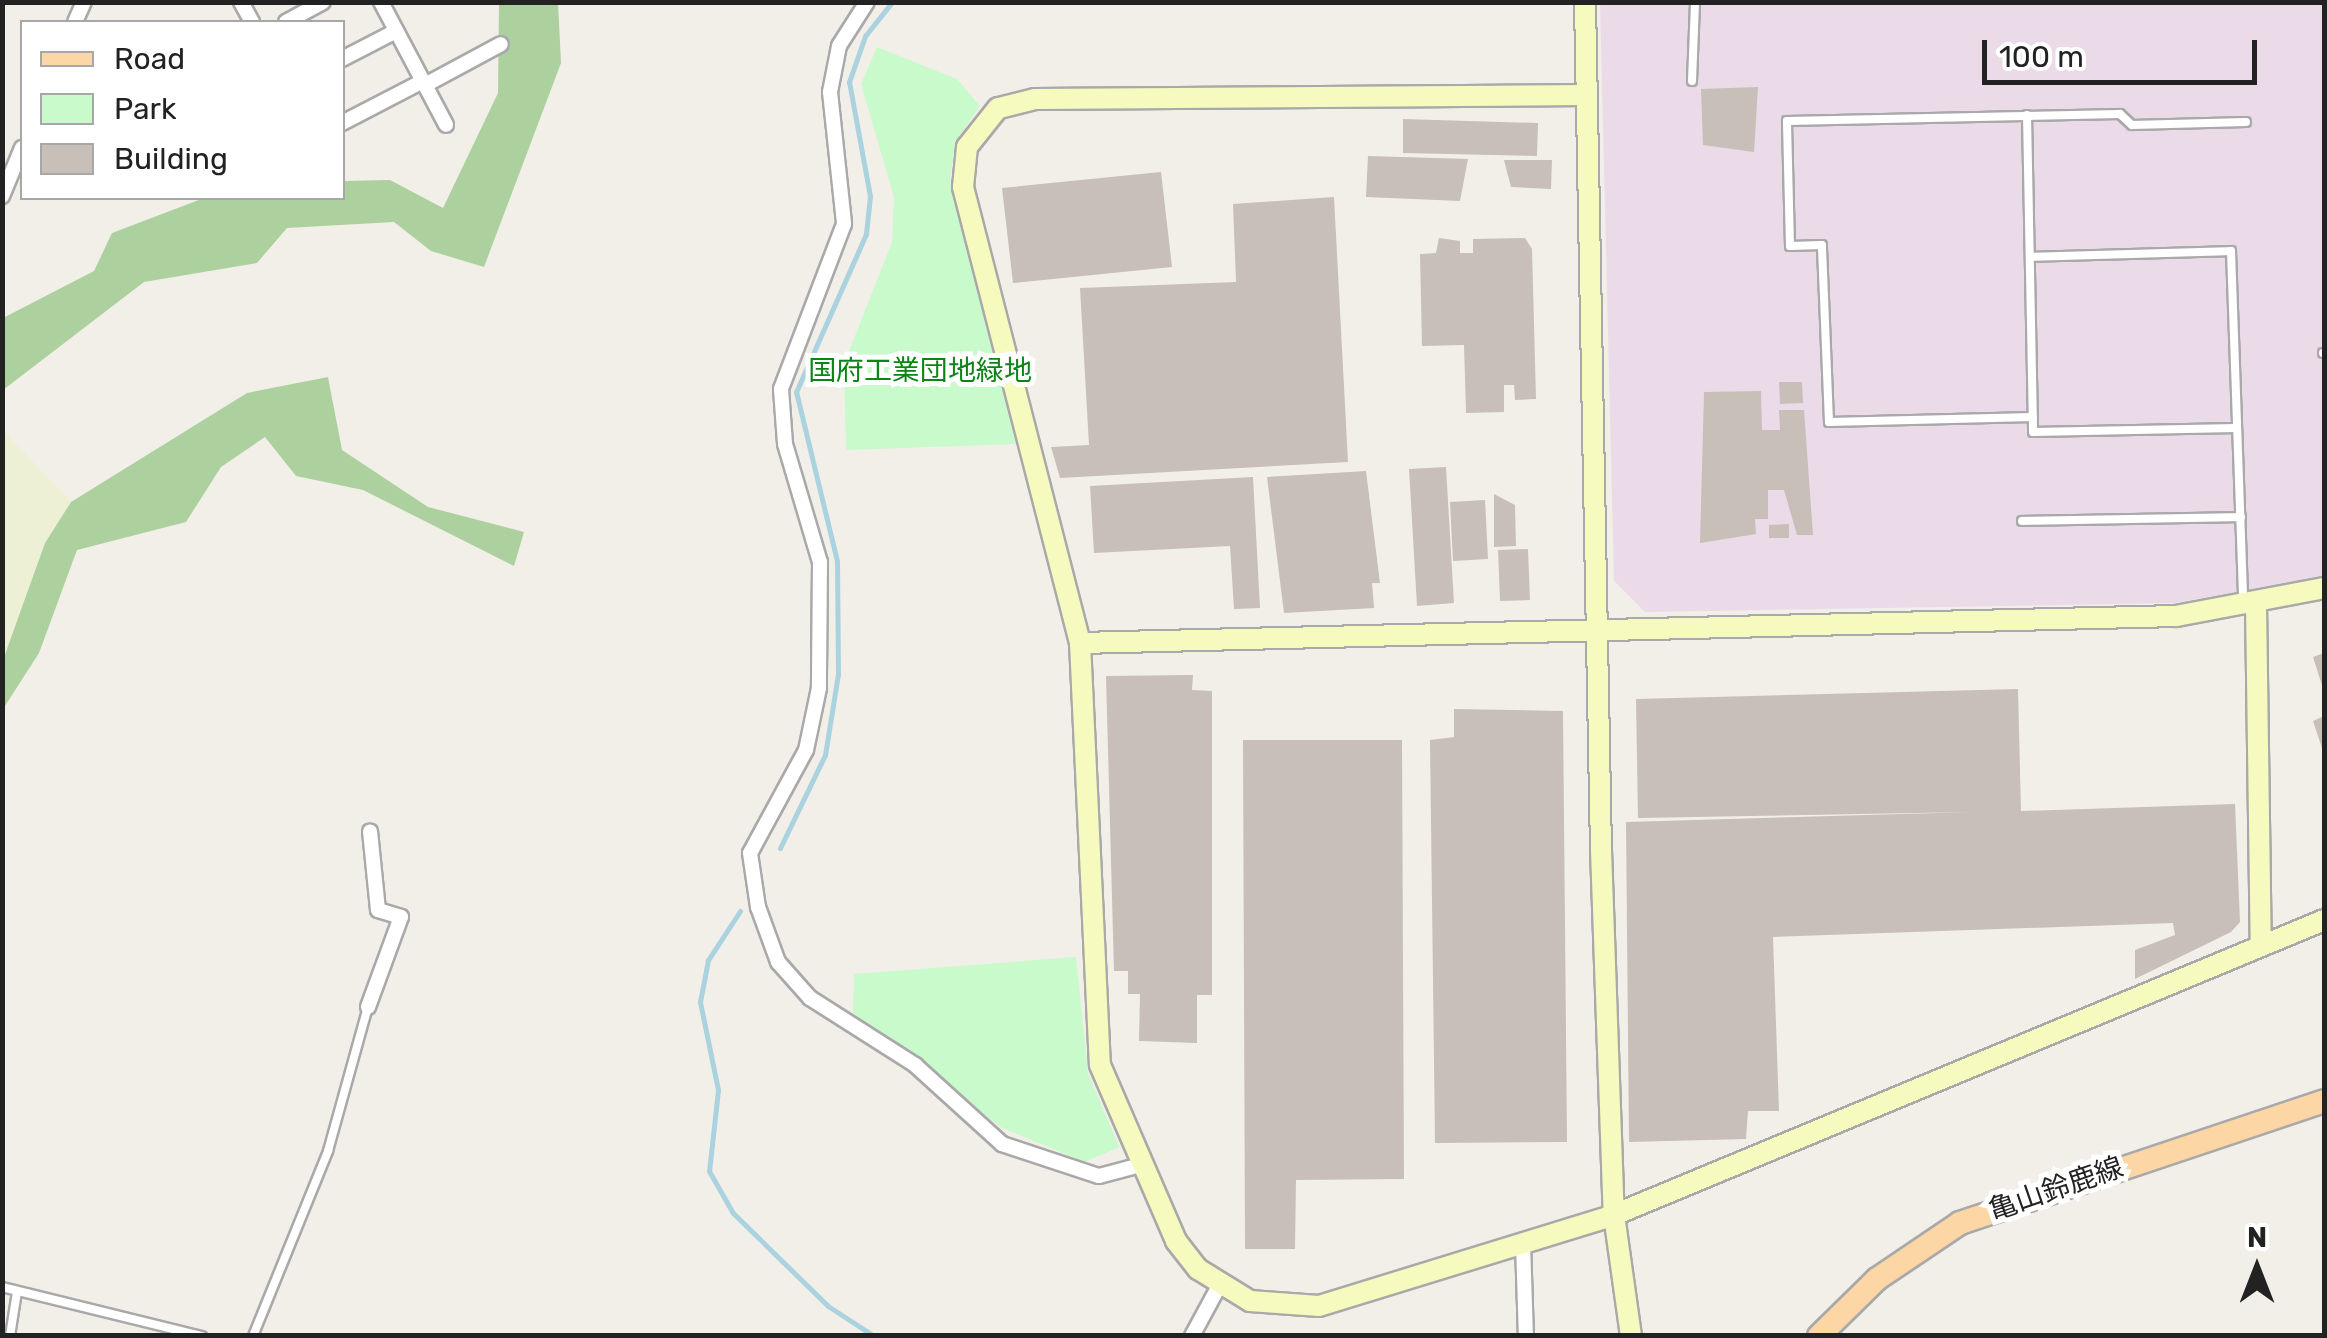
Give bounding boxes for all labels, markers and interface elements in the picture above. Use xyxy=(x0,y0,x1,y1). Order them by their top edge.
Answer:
legend xyxy=(20,20,345,200)
scale bar xyxy=(1987,20,2262,82)
text: 100 m xyxy=(1999,39,2084,75)
text: Road xyxy=(114,41,185,77)
text: Park xyxy=(114,91,176,127)
text: Building xyxy=(114,141,228,177)
park label: 国府工業団地緑地 xyxy=(808,354,1032,388)
street label: 亀山鈴鹿線 xyxy=(1984,1150,2128,1228)
north arrow xyxy=(2207,1218,2307,1318)
text: N xyxy=(2247,1221,2267,1254)

